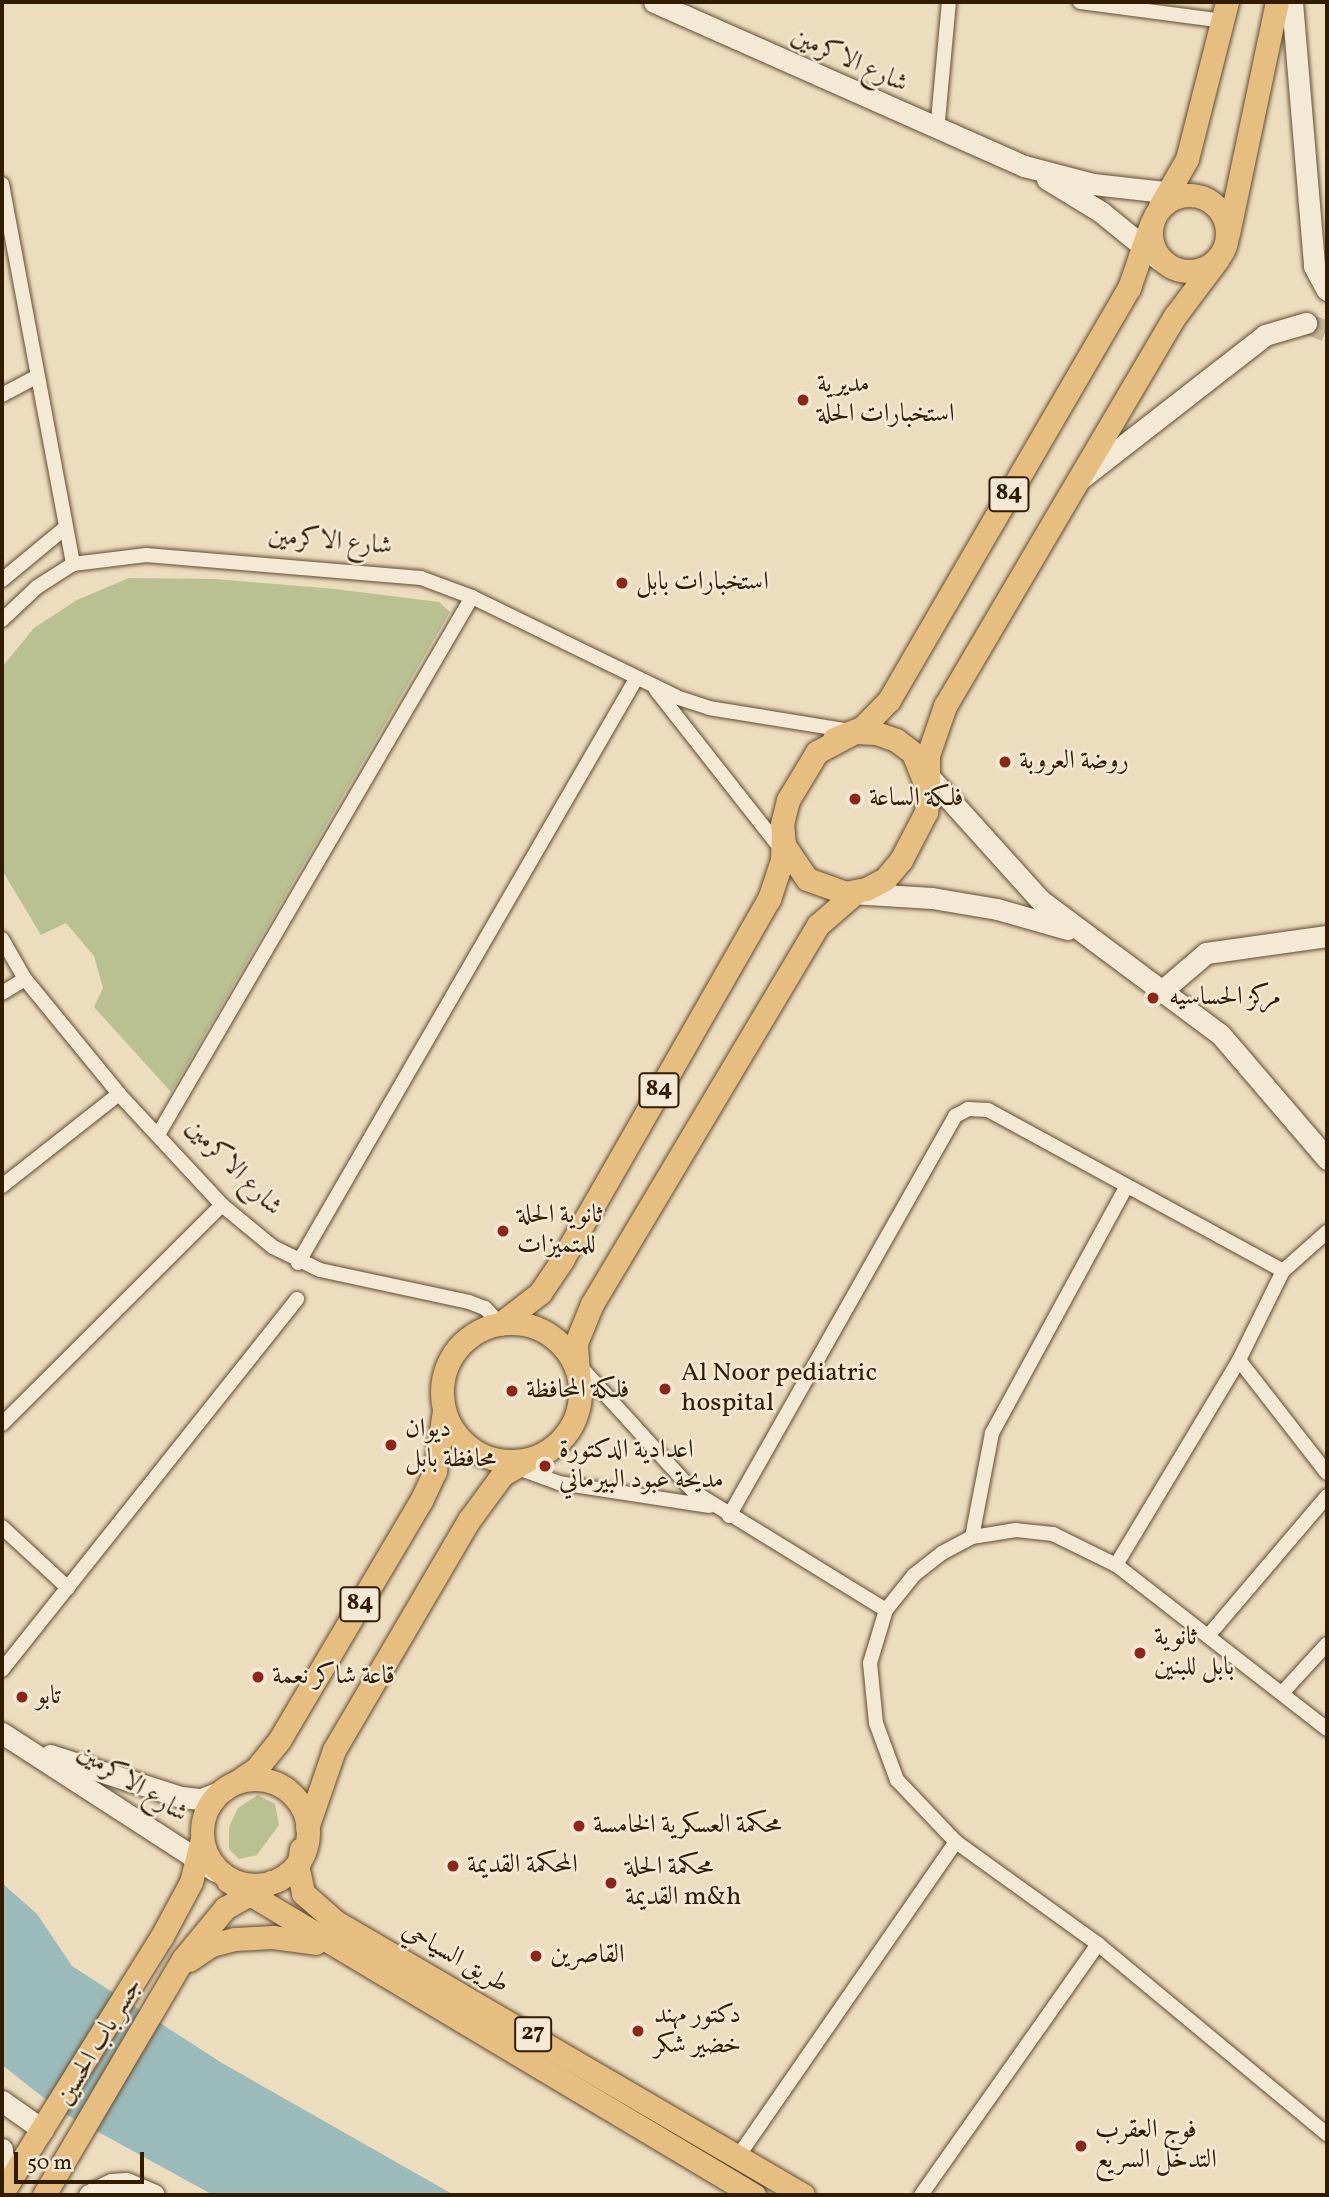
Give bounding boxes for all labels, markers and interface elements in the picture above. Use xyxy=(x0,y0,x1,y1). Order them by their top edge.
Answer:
street label: شارع الاكرمين xyxy=(786,21,912,101)
place label: مديرية استخبارات الحلة xyxy=(817,369,955,430)
marker: مديرية استخبارات الحلة xyxy=(795,392,811,408)
road number: 84 xyxy=(988,474,1030,514)
street label: شارع الاكرمين xyxy=(267,521,393,563)
place label: استخبارات بابل xyxy=(636,567,769,599)
marker: استخبارات بابل xyxy=(614,575,630,591)
place label: روضة العروبة xyxy=(1019,746,1129,778)
marker: روضة العروبة xyxy=(997,754,1013,770)
place label: فلكة الساعة xyxy=(869,783,963,815)
marker: فلكة الساعة xyxy=(847,791,863,807)
place label: مركز الحساسيه xyxy=(1169,982,1281,1014)
marker: مركز الحساسيه xyxy=(1143,988,1163,1008)
road number: 84 xyxy=(638,1070,680,1110)
street label: شارع الاكرمين xyxy=(178,1113,288,1223)
place label: ثانوية الحلة للمتميزات xyxy=(517,1200,602,1262)
marker: ثانوية الحلة للمتميزات xyxy=(495,1223,511,1239)
place label: Al Noor pediatric hospital xyxy=(681,1358,877,1420)
place label: فلكة المحافظة xyxy=(526,1375,629,1407)
marker: Al Noor pediatric hospital xyxy=(655,1379,675,1399)
marker: فلكة المحافظة xyxy=(504,1383,520,1399)
place label: ديوان محافظة بابل xyxy=(405,1414,496,1476)
place label: اعدادية الدكتورة مديحة عبود البيرماني xyxy=(559,1435,724,1496)
marker: ديوان محافظة بابل xyxy=(383,1437,399,1453)
marker: اعدادية الدكتورة مديحة عبود البيرماني xyxy=(537,1458,553,1474)
road number: 84 xyxy=(339,1584,381,1624)
place label: ثانوية بابل للبنين xyxy=(1154,1622,1234,1684)
marker: ثانوية بابل للبنين xyxy=(1132,1645,1148,1661)
place label: قاعة شاكر نعمة xyxy=(272,1661,395,1693)
marker: قاعة شاكر نعمة xyxy=(250,1669,266,1685)
place label: تابو xyxy=(36,1681,61,1713)
marker: تابو xyxy=(14,1689,30,1705)
street label: شارع الاكرمين xyxy=(71,1738,193,1830)
place label: محكمة العسكرية الخامسة xyxy=(593,1810,782,1842)
marker: محكمة العسكرية الخامسة xyxy=(571,1818,587,1834)
place label: المحكمة القديمة xyxy=(467,1850,578,1882)
place label: محكمة الحلة القديمة m&h xyxy=(625,1852,742,1913)
marker: المحكمة القديمة xyxy=(445,1858,461,1874)
marker: محكمة الحلة القديمة m&h xyxy=(603,1875,619,1891)
street label: طريق السياحي xyxy=(396,1915,514,2001)
place label: القاصرين xyxy=(550,1940,625,1972)
marker: القاصرين xyxy=(528,1948,544,1964)
street label: جسر باب الحسين xyxy=(50,1973,150,2111)
place label: دكتور مهند خضير شكر xyxy=(654,2000,741,2062)
road number: 27 xyxy=(514,2013,552,2054)
marker: دكتور مهند خضير شكر xyxy=(628,2021,648,2041)
place label: فوج العقرب التدخل السريع xyxy=(1095,2115,1217,2176)
scale bar xyxy=(18,2138,147,2182)
marker: فوج العقرب التدخل السريع xyxy=(1073,2138,1089,2154)
text: 50 m xyxy=(27,2149,72,2178)

